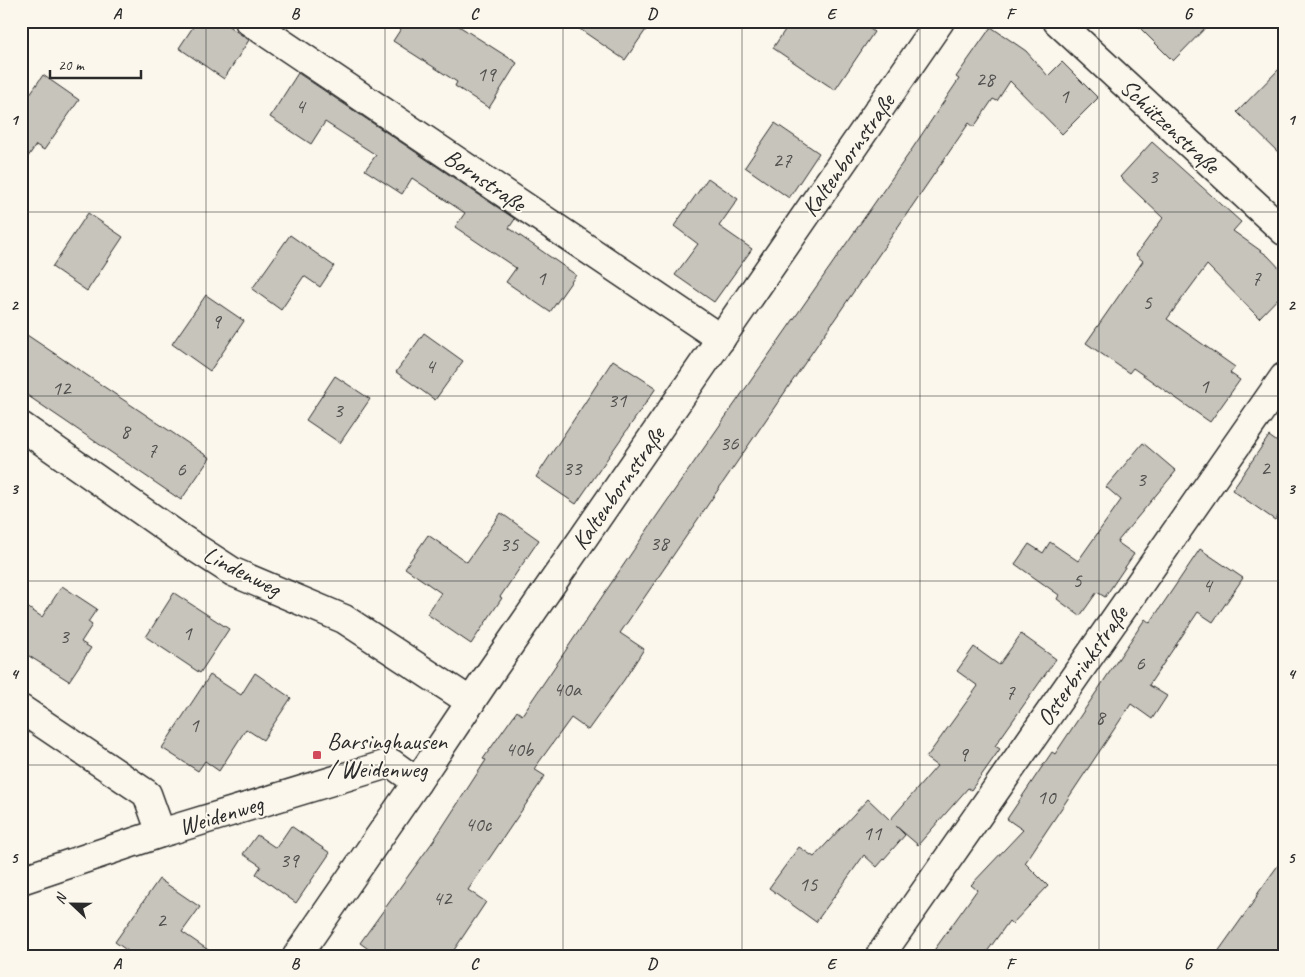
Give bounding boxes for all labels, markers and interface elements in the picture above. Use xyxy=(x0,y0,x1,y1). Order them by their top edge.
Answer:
text: A xyxy=(113,4,123,24)
text: B xyxy=(291,4,301,24)
text: C xyxy=(470,4,480,24)
text: D xyxy=(647,4,658,24)
text: E xyxy=(827,4,838,24)
text: F xyxy=(1006,4,1017,24)
text: G xyxy=(1184,4,1194,24)
scale bar xyxy=(50,48,141,80)
text: 20 m xyxy=(58,56,85,75)
house number: 19 xyxy=(477,61,497,87)
house number: 28 xyxy=(976,66,997,92)
street label: Schützenstraße xyxy=(1114,72,1228,181)
house number: 1 xyxy=(1059,83,1070,109)
street label: Kaltenbornstraße xyxy=(795,86,903,222)
house number: 4 xyxy=(295,93,307,119)
text: 1 xyxy=(10,110,19,130)
text: 1 xyxy=(1287,110,1296,130)
street label: Bornstraße xyxy=(438,142,533,219)
house number: 27 xyxy=(773,147,793,173)
house number: 3 xyxy=(1148,163,1159,189)
house number: 1 xyxy=(536,265,547,291)
house number: 7 xyxy=(1251,265,1262,291)
house number: 5 xyxy=(1142,289,1153,315)
text: 2 xyxy=(10,295,19,315)
text: 2 xyxy=(1287,295,1296,315)
house number: 9 xyxy=(211,308,222,334)
house number: 4 xyxy=(425,353,437,379)
house number: 1 xyxy=(1199,373,1210,399)
house number: 12 xyxy=(52,375,72,401)
house number: 31 xyxy=(608,387,628,413)
house number: 3 xyxy=(333,397,344,423)
house number: 8 xyxy=(120,418,132,444)
street label: Kaltenbornstraße xyxy=(565,419,673,555)
house number: 36 xyxy=(720,430,739,456)
house number: 7 xyxy=(147,437,158,463)
house number: 33 xyxy=(563,455,583,481)
house number: 2 xyxy=(1260,455,1271,481)
house number: 6 xyxy=(176,456,186,482)
house number: 3 xyxy=(1136,466,1147,492)
text: 3 xyxy=(10,479,19,499)
text: 3 xyxy=(1287,479,1296,499)
house number: 38 xyxy=(650,530,671,556)
house number: 35 xyxy=(500,531,520,557)
street label: Lindenweg xyxy=(198,539,288,604)
house number: 5 xyxy=(1072,567,1083,593)
house number: 4 xyxy=(1202,572,1214,598)
street label: Osterbrinkstraße xyxy=(1030,598,1136,732)
house number: 1 xyxy=(182,620,193,646)
house number: 3 xyxy=(59,623,70,649)
house number: 6 xyxy=(1135,650,1145,676)
text: 4 xyxy=(10,664,19,684)
text: 4 xyxy=(1287,664,1296,684)
house number: 40a xyxy=(553,676,583,702)
house number: 7 xyxy=(1005,679,1016,705)
house number: 8 xyxy=(1095,704,1107,730)
house number: 1 xyxy=(189,712,200,738)
place label: Barsinghausen / Weidenweg xyxy=(327,726,448,784)
house number: 40b xyxy=(505,736,535,762)
house number: 9 xyxy=(958,741,969,767)
marker: Barsinghausen / Weidenweg xyxy=(311,749,323,761)
house number: 10 xyxy=(1037,784,1057,810)
street label: Weidenweg xyxy=(175,788,268,842)
house number: 40c xyxy=(465,811,493,837)
house number: 11 xyxy=(863,820,883,846)
house number: 39 xyxy=(280,847,300,873)
text: 5 xyxy=(11,848,20,868)
text: 5 xyxy=(1288,848,1297,868)
house number: 15 xyxy=(799,871,819,897)
north arrow xyxy=(48,880,98,930)
house number: 42 xyxy=(433,885,453,911)
text: N xyxy=(51,890,71,907)
house number: 2 xyxy=(156,907,167,933)
text: A xyxy=(113,954,123,974)
text: B xyxy=(291,954,301,974)
text: C xyxy=(470,954,480,974)
text: D xyxy=(647,954,658,974)
text: E xyxy=(827,954,838,974)
text: F xyxy=(1006,954,1017,974)
text: G xyxy=(1184,954,1194,974)

